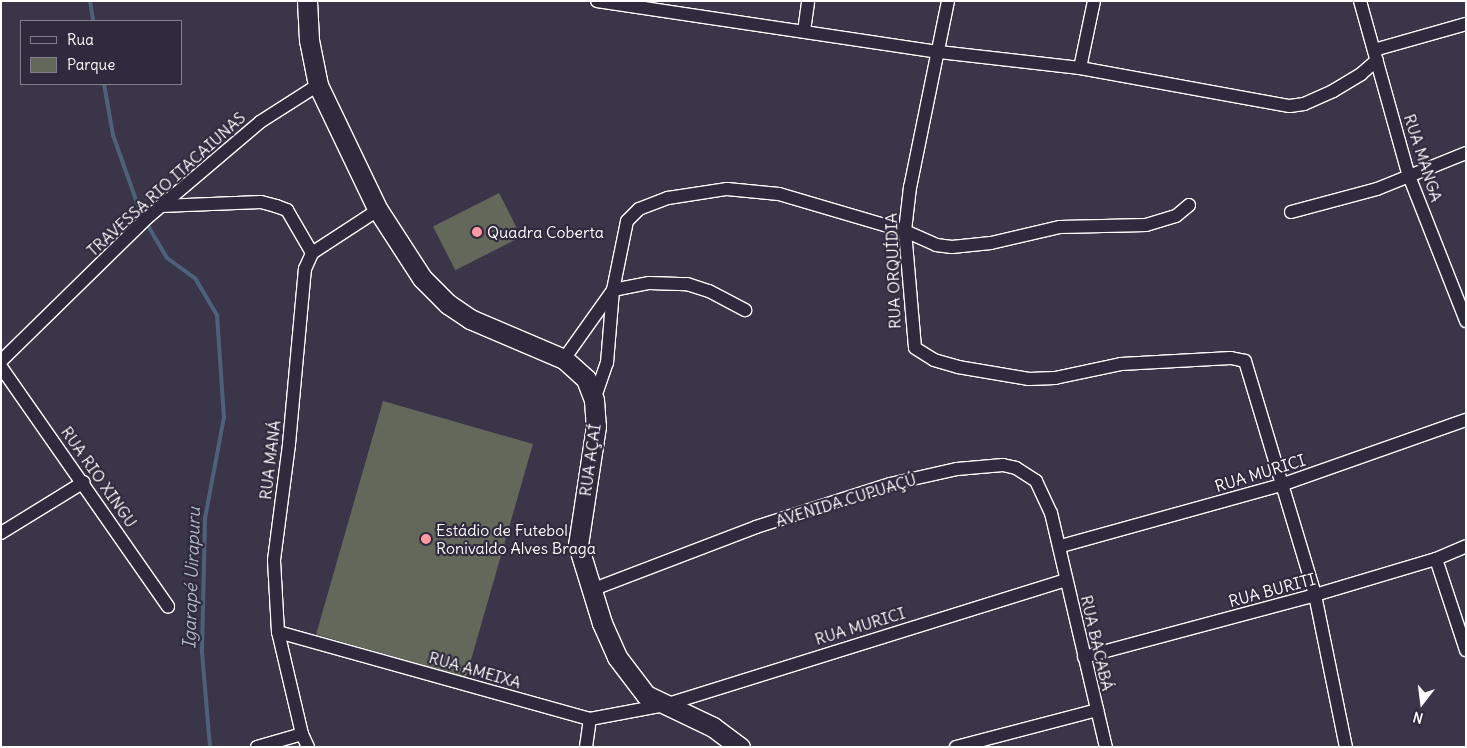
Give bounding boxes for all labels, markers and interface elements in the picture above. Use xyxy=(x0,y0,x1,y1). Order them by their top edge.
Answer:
legend xyxy=(20,20,182,85)
text: Rua xyxy=(67,30,94,49)
text: Parque xyxy=(67,55,115,74)
street label: TRAVESSA RIO ITACAIUNAS xyxy=(83,108,249,260)
street label: RUA MANGA xyxy=(1400,112,1446,204)
street label: RUA ORQUÍDIA xyxy=(881,213,905,329)
place label: Quadra Coberta xyxy=(487,222,604,242)
marker: Quadra Coberta xyxy=(471,226,483,238)
street label: RUA MANÁ xyxy=(256,419,284,501)
street label: RUA RIO XINGU xyxy=(57,423,141,531)
street label: RUA AÇAÍ xyxy=(575,423,605,497)
street label: RUA MURICI xyxy=(1212,450,1308,496)
street label: AVENIDA CUPUAÇÚ xyxy=(773,469,919,531)
water label: Igarapé Uirapuru xyxy=(179,507,205,649)
place label: Estádio de Futebol Ronivaldo Alves Braga xyxy=(436,520,596,558)
marker: Estádio de Futebol Ronivaldo Alves Braga xyxy=(420,533,432,545)
street label: RUA BURITI xyxy=(1226,569,1318,611)
street label: RUA BACABÁ xyxy=(1077,593,1117,693)
street label: RUA MURICI xyxy=(812,603,908,649)
street label: RUA AMEIXA xyxy=(427,648,523,692)
north arrow xyxy=(1397,678,1447,728)
text: N xyxy=(1411,708,1425,727)

